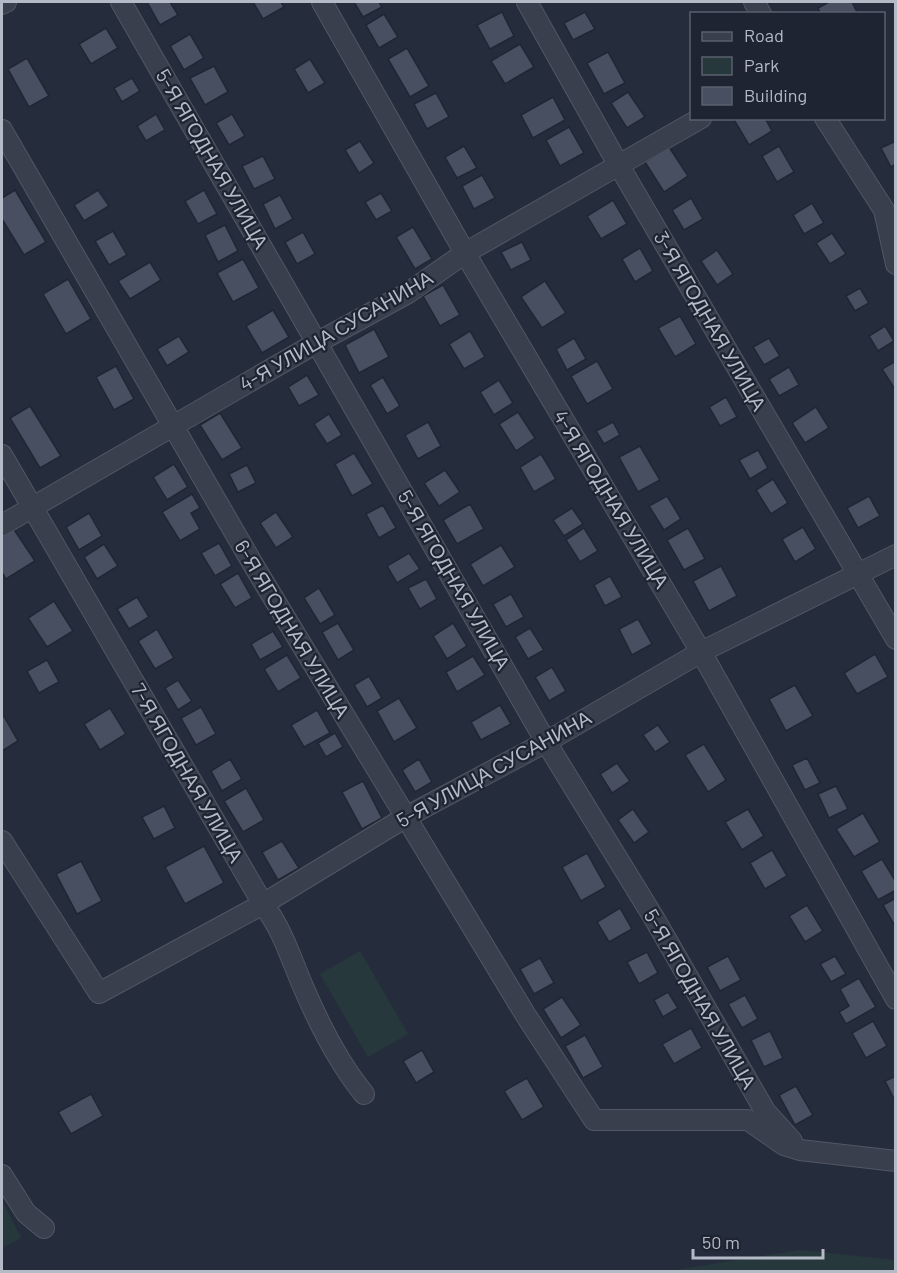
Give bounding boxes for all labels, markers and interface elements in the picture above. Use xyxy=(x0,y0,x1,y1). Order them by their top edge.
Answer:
legend xyxy=(690,12,885,120)
text: Road xyxy=(744,24,784,46)
text: Park xyxy=(744,54,779,76)
street label: 5-Я ЯГОДНАЯ УЛИЦА xyxy=(152,64,274,253)
text: Building xyxy=(744,84,807,106)
street label: 3-Я ЯГОДНАЯ УЛИЦА xyxy=(650,226,772,415)
street label: 4-Я УЛИЦА СУСАНИНА xyxy=(234,265,437,395)
street label: 4-Я ЯГОДНАЯ УЛИЦА xyxy=(549,405,675,593)
street label: 5-Я ЯГОДНАЯ УЛИЦА xyxy=(394,485,516,674)
street label: 6-Я ЯГОДНАЯ УЛИЦА xyxy=(230,535,356,722)
street label: 7-Я ЯГОДНАЯ УЛИЦА xyxy=(127,679,249,867)
street label: 5-Я УЛИЦА СУСАНИНА xyxy=(392,704,596,832)
street label: 5-Я ЯГОДНАЯ УЛИЦА xyxy=(640,904,762,1093)
scale bar xyxy=(693,1222,824,1260)
text: 50 m xyxy=(702,1231,740,1253)

